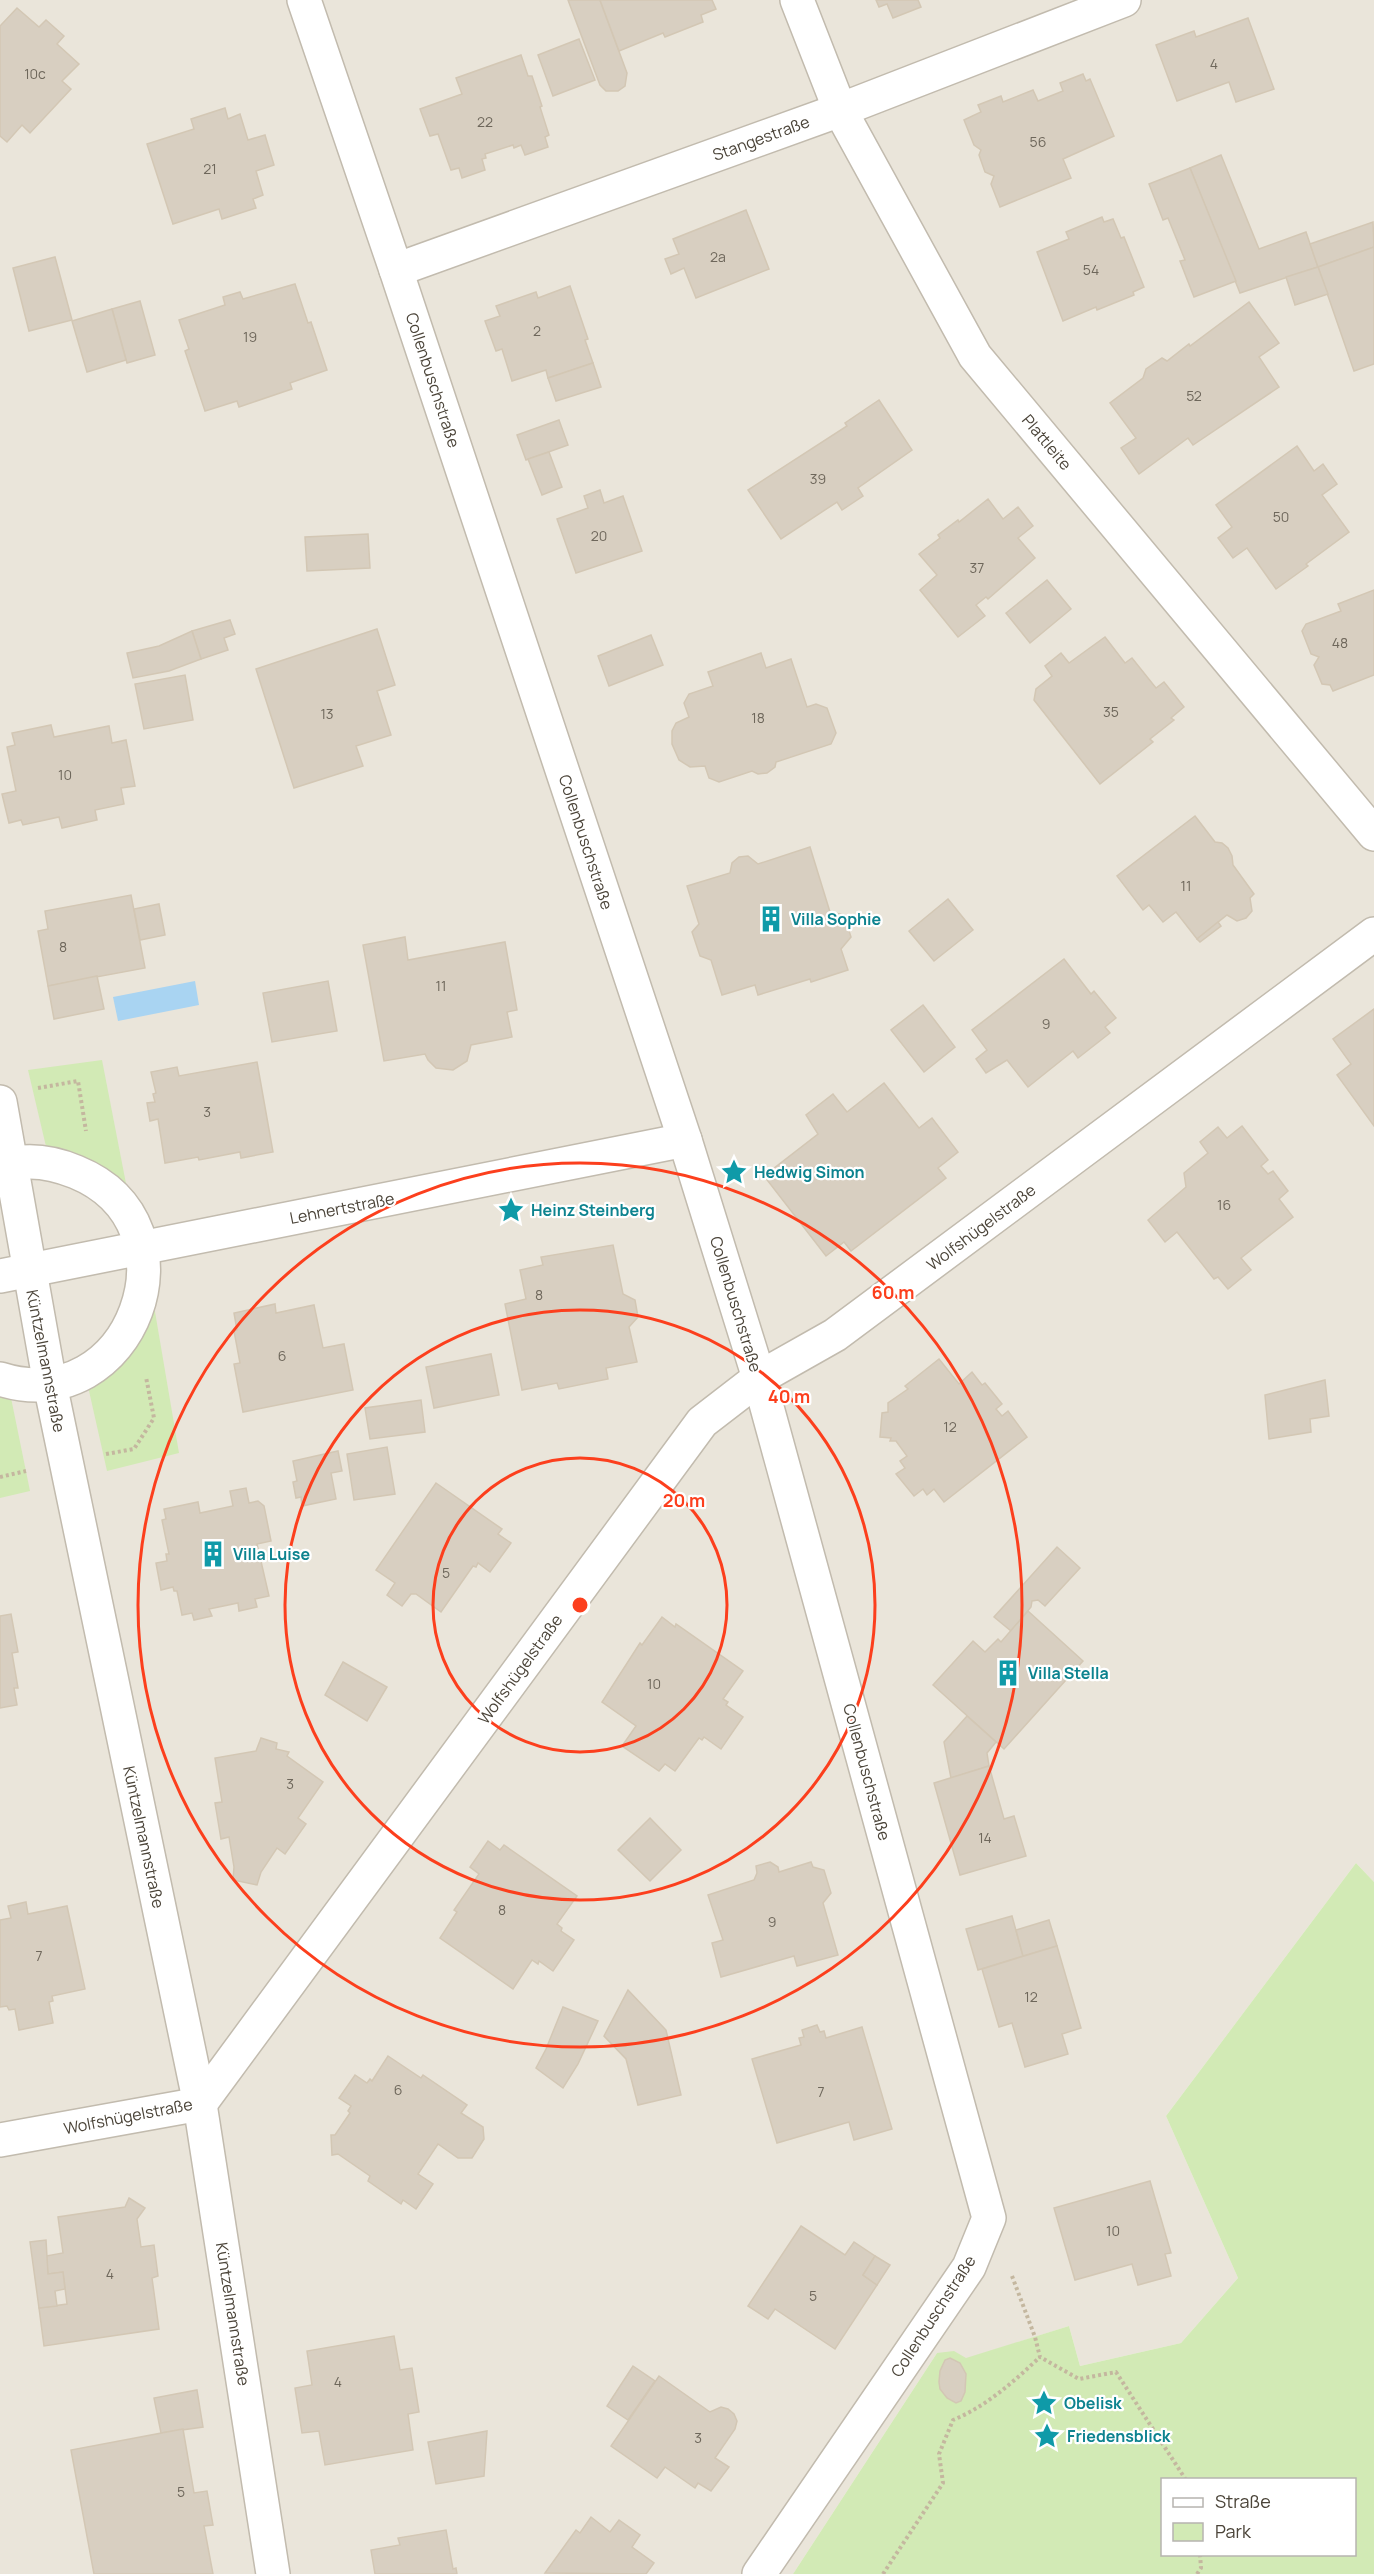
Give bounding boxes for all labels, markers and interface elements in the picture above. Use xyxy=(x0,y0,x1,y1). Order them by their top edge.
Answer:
house number: 4 xyxy=(1210,54,1218,73)
house number: 10c xyxy=(24,64,46,83)
street label: Stangestraße xyxy=(710,110,812,166)
house number: 22 xyxy=(477,112,493,131)
house number: 56 xyxy=(1030,132,1046,151)
house number: 21 xyxy=(203,159,217,178)
house number: 2a xyxy=(710,247,726,266)
house number: 54 xyxy=(1083,260,1099,279)
street label: Collenbuschstraße xyxy=(401,310,465,450)
house number: 2 xyxy=(533,321,541,340)
house number: 19 xyxy=(243,327,257,346)
house number: 52 xyxy=(1186,386,1202,405)
street label: Plattleite xyxy=(1017,409,1077,475)
house number: 39 xyxy=(810,469,826,488)
house number: 50 xyxy=(1273,507,1289,526)
house number: 20 xyxy=(591,526,607,545)
house number: 37 xyxy=(970,558,984,577)
house number: 48 xyxy=(1332,633,1348,652)
house number: 35 xyxy=(1103,702,1119,721)
house number: 13 xyxy=(320,704,334,723)
house number: 18 xyxy=(751,708,765,727)
house number: 10 xyxy=(58,765,72,784)
street label: Collenbuschstraße xyxy=(554,772,618,912)
house number: 11 xyxy=(1181,876,1191,895)
building icon: Villa Sophie xyxy=(756,904,786,934)
place label: Villa Sophie xyxy=(791,908,882,930)
house number: 8 xyxy=(59,937,67,956)
house number: 11 xyxy=(436,976,446,995)
house number: 9 xyxy=(1042,1014,1050,1033)
house number: 3 xyxy=(203,1102,211,1121)
place icon: Hedwig Simon xyxy=(719,1157,749,1187)
place label: Hedwig Simon xyxy=(754,1161,865,1183)
street label: Wolfshügelstraße xyxy=(922,1179,1040,1275)
street label: Lehnertstraße xyxy=(288,1187,396,1229)
place icon: Heinz Steinberg xyxy=(496,1195,526,1225)
house number: 16 xyxy=(1217,1195,1231,1214)
place label: Heinz Steinberg xyxy=(531,1199,655,1221)
street label: Collenbuschstraße xyxy=(705,1233,767,1375)
text: 60 m xyxy=(872,1280,914,1304)
house number: 8 xyxy=(535,1285,543,1304)
street label: Küntzelmannstraße xyxy=(21,1288,71,1434)
house number: 6 xyxy=(278,1346,286,1365)
text: 40 m xyxy=(768,1384,810,1408)
house number: 12 xyxy=(943,1417,957,1436)
text: 20 m xyxy=(663,1488,705,1512)
building icon: Villa Luise xyxy=(198,1539,228,1569)
place label: Villa Luise xyxy=(233,1543,311,1565)
house number: 5 xyxy=(442,1563,450,1582)
centre of rings xyxy=(570,1595,590,1615)
street label: Wolfshügelstraße xyxy=(473,1610,567,1728)
building icon: Villa Stella xyxy=(993,1658,1023,1688)
place label: Villa Stella xyxy=(1028,1662,1109,1684)
house number: 10 xyxy=(647,1674,661,1693)
street label: Collenbuschstraße xyxy=(838,1701,896,1843)
street label: Küntzelmannstraße xyxy=(118,1764,170,1910)
house number: 3 xyxy=(286,1774,294,1793)
house number: 14 xyxy=(978,1828,992,1847)
house number: 8 xyxy=(498,1900,506,1919)
house number: 9 xyxy=(768,1912,776,1931)
house number: 7 xyxy=(35,1946,43,1965)
house number: 12 xyxy=(1024,1987,1038,2006)
house number: 6 xyxy=(394,2080,402,2099)
house number: 7 xyxy=(817,2082,825,2101)
street label: Wolfshügelstraße xyxy=(62,2093,194,2139)
house number: 10 xyxy=(1106,2221,1120,2240)
street label: Küntzelmannstraße xyxy=(211,2241,255,2387)
street label: Collenbuschstraße xyxy=(885,2251,981,2381)
house number: 4 xyxy=(106,2264,114,2283)
house number: 5 xyxy=(809,2286,817,2305)
house number: 4 xyxy=(334,2372,342,2391)
place icon: Obelisk xyxy=(1029,2388,1059,2418)
place label: Obelisk xyxy=(1064,2392,1122,2414)
place icon: Friedensblick xyxy=(1032,2421,1062,2451)
place label: Friedensblick xyxy=(1067,2425,1171,2447)
house number: 3 xyxy=(694,2428,702,2447)
legend xyxy=(1161,2478,1356,2556)
house number: 5 xyxy=(177,2482,185,2501)
text: Straße xyxy=(1215,2489,1271,2513)
text: Park xyxy=(1215,2519,1252,2543)

